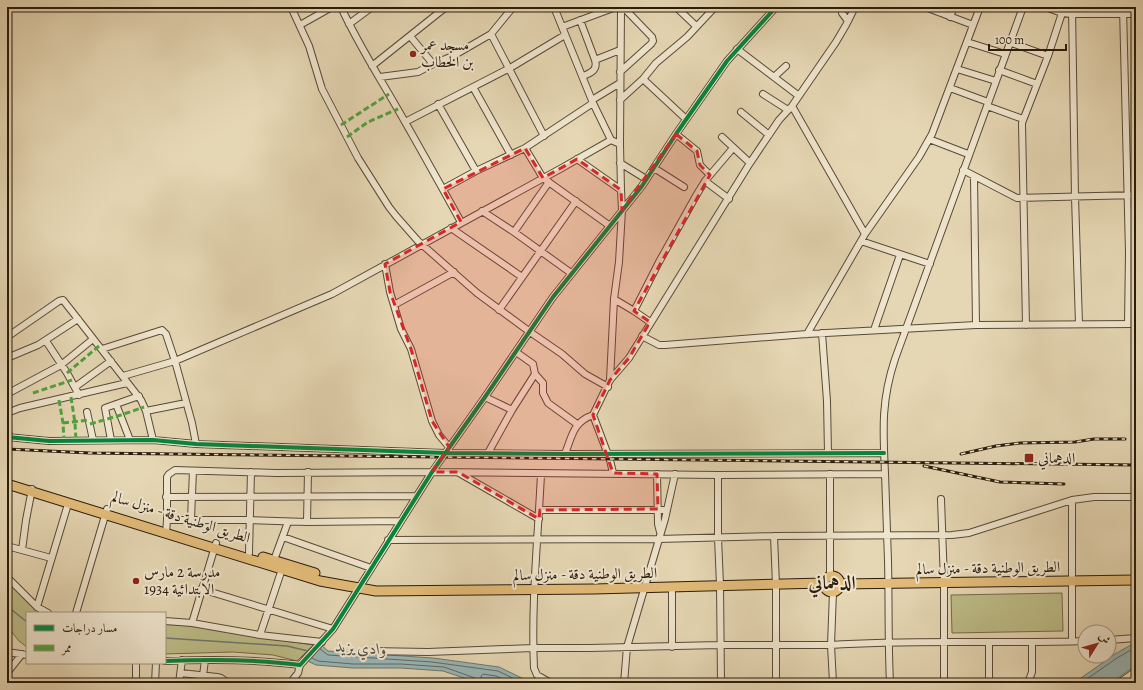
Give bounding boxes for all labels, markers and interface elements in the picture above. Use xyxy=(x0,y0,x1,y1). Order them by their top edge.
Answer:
scale bar xyxy=(989,26,1066,52)
text: 100 m xyxy=(995,32,1024,48)
place label: مسجد عمر بن الخطاب xyxy=(419,35,474,72)
marker: مسجد عمر بن الخطاب xyxy=(408,49,418,59)
place label: الدهماني xyxy=(1038,448,1075,470)
marker: الدهماني xyxy=(1023,452,1035,464)
street label: الطريق الوطنية دقة - منزل سالم xyxy=(108,486,253,551)
street label: الطريق الوطنية دقة - منزل سالم xyxy=(916,557,1060,582)
place label: مدرسة 2 مارس 1934 الابتدائية xyxy=(144,562,220,599)
street label: الطريق الوطنية دقة - منزل سالم xyxy=(513,563,657,588)
district label: الدهماني xyxy=(807,570,856,598)
marker: مدرسة 2 مارس 1934 الابتدائية xyxy=(131,576,141,586)
legend xyxy=(26,612,166,664)
text: مسار دراجات xyxy=(62,620,117,636)
north arrow xyxy=(1077,624,1117,664)
text: ش xyxy=(1095,629,1114,647)
water label: وادي يزيد xyxy=(335,635,387,662)
text: ممر xyxy=(60,640,72,656)

